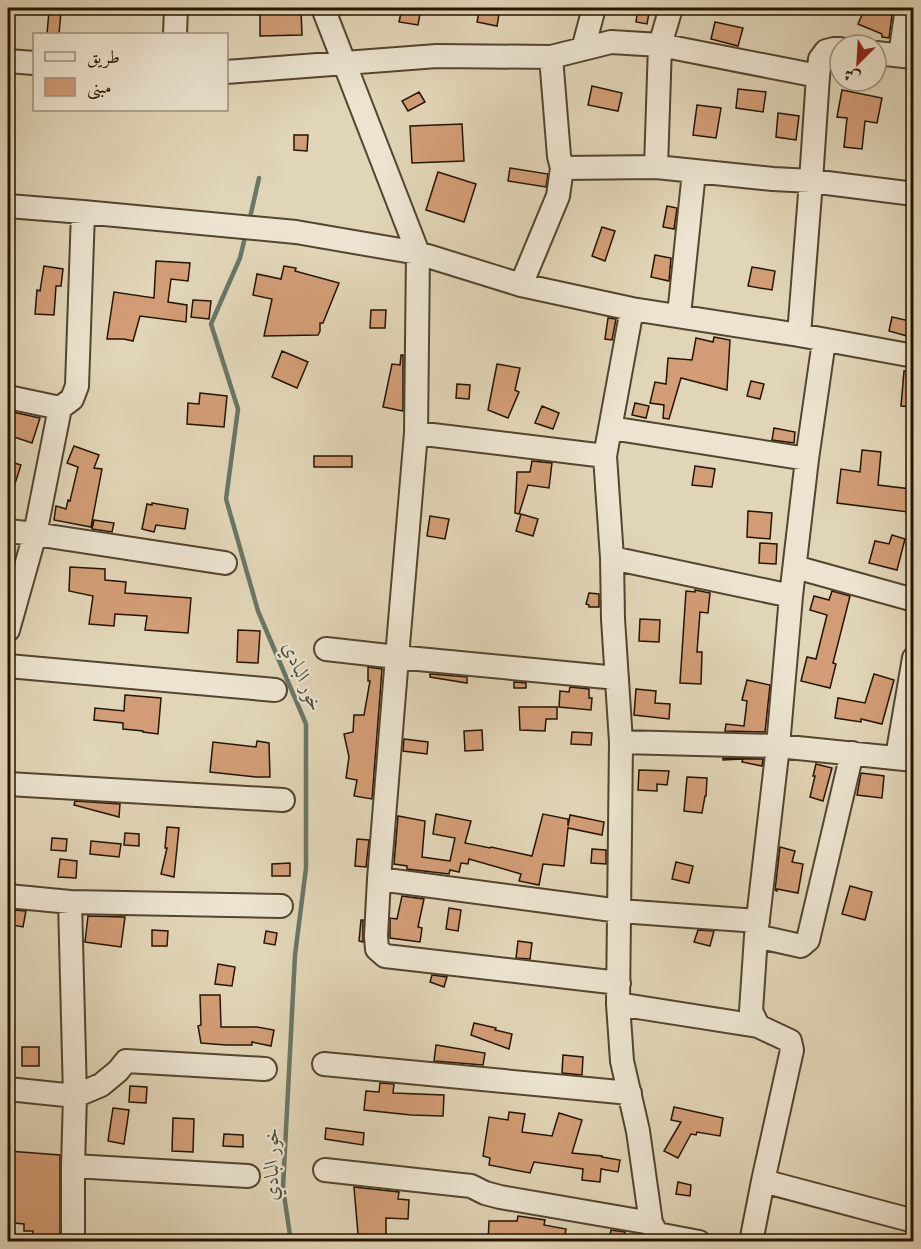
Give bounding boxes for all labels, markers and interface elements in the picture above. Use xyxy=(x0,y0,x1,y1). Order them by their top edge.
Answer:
legend xyxy=(33,33,228,111)
north arrow xyxy=(828,33,888,93)
text: طريق xyxy=(87,46,120,69)
text: ش xyxy=(841,63,864,88)
text: مبنى xyxy=(87,76,112,100)
water label: خور البادي xyxy=(274,638,328,717)
water label: خور البادي xyxy=(260,1127,287,1201)

